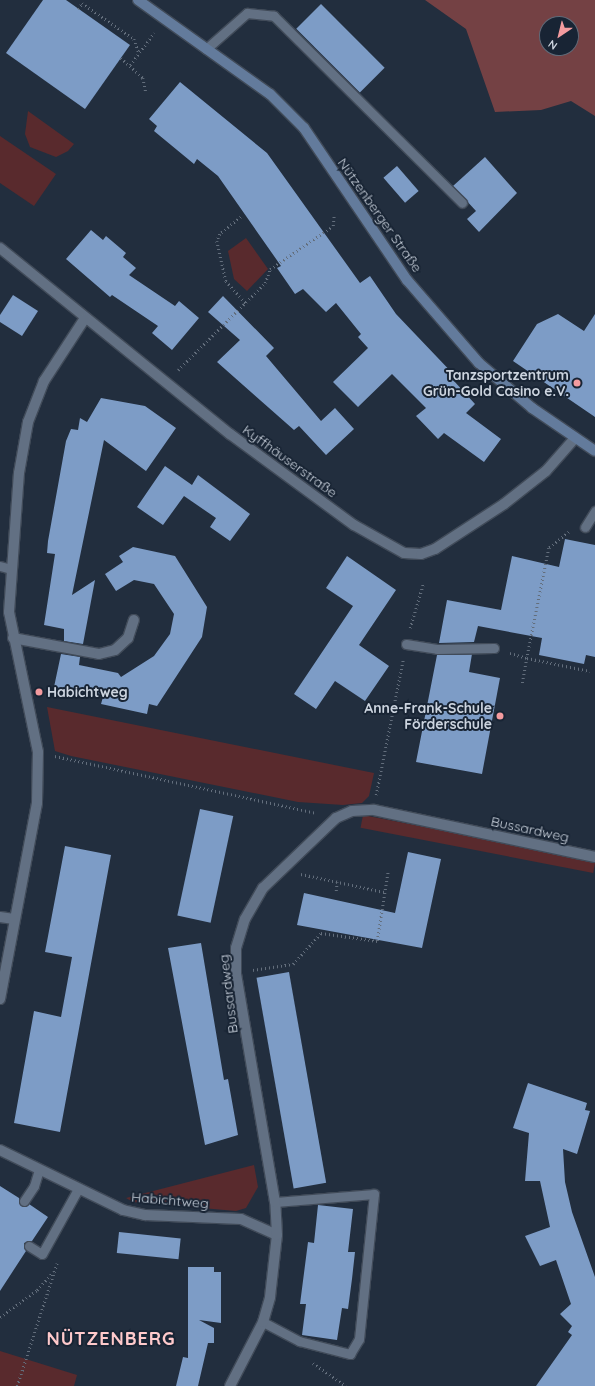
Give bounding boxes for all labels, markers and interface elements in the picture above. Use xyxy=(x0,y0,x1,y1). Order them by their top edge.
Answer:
north arrow xyxy=(539,16,579,56)
text: N xyxy=(545,37,560,53)
street label: Nützenberger Straße xyxy=(334,155,426,275)
place label: Tanzsportzentrum Grün-Gold Casino e.V. xyxy=(423,367,569,400)
marker: Tanzsportzentrum Grün-Gold Casino e.V. xyxy=(572,378,582,388)
street label: Kyffhäuserstraße xyxy=(239,421,341,501)
place label: Habichtweg xyxy=(47,684,128,700)
marker: Habichtweg xyxy=(34,687,44,697)
place label: Anne-Frank-Schule Förderschule xyxy=(364,700,492,732)
marker: Anne-Frank-Schule Förderschule xyxy=(495,711,505,721)
street label: Bussardweg xyxy=(489,813,571,845)
street label: Bussardweg xyxy=(215,954,241,1034)
street label: Habichtweg xyxy=(131,1188,209,1212)
district label: NÜTZENBERG xyxy=(46,1328,176,1350)

